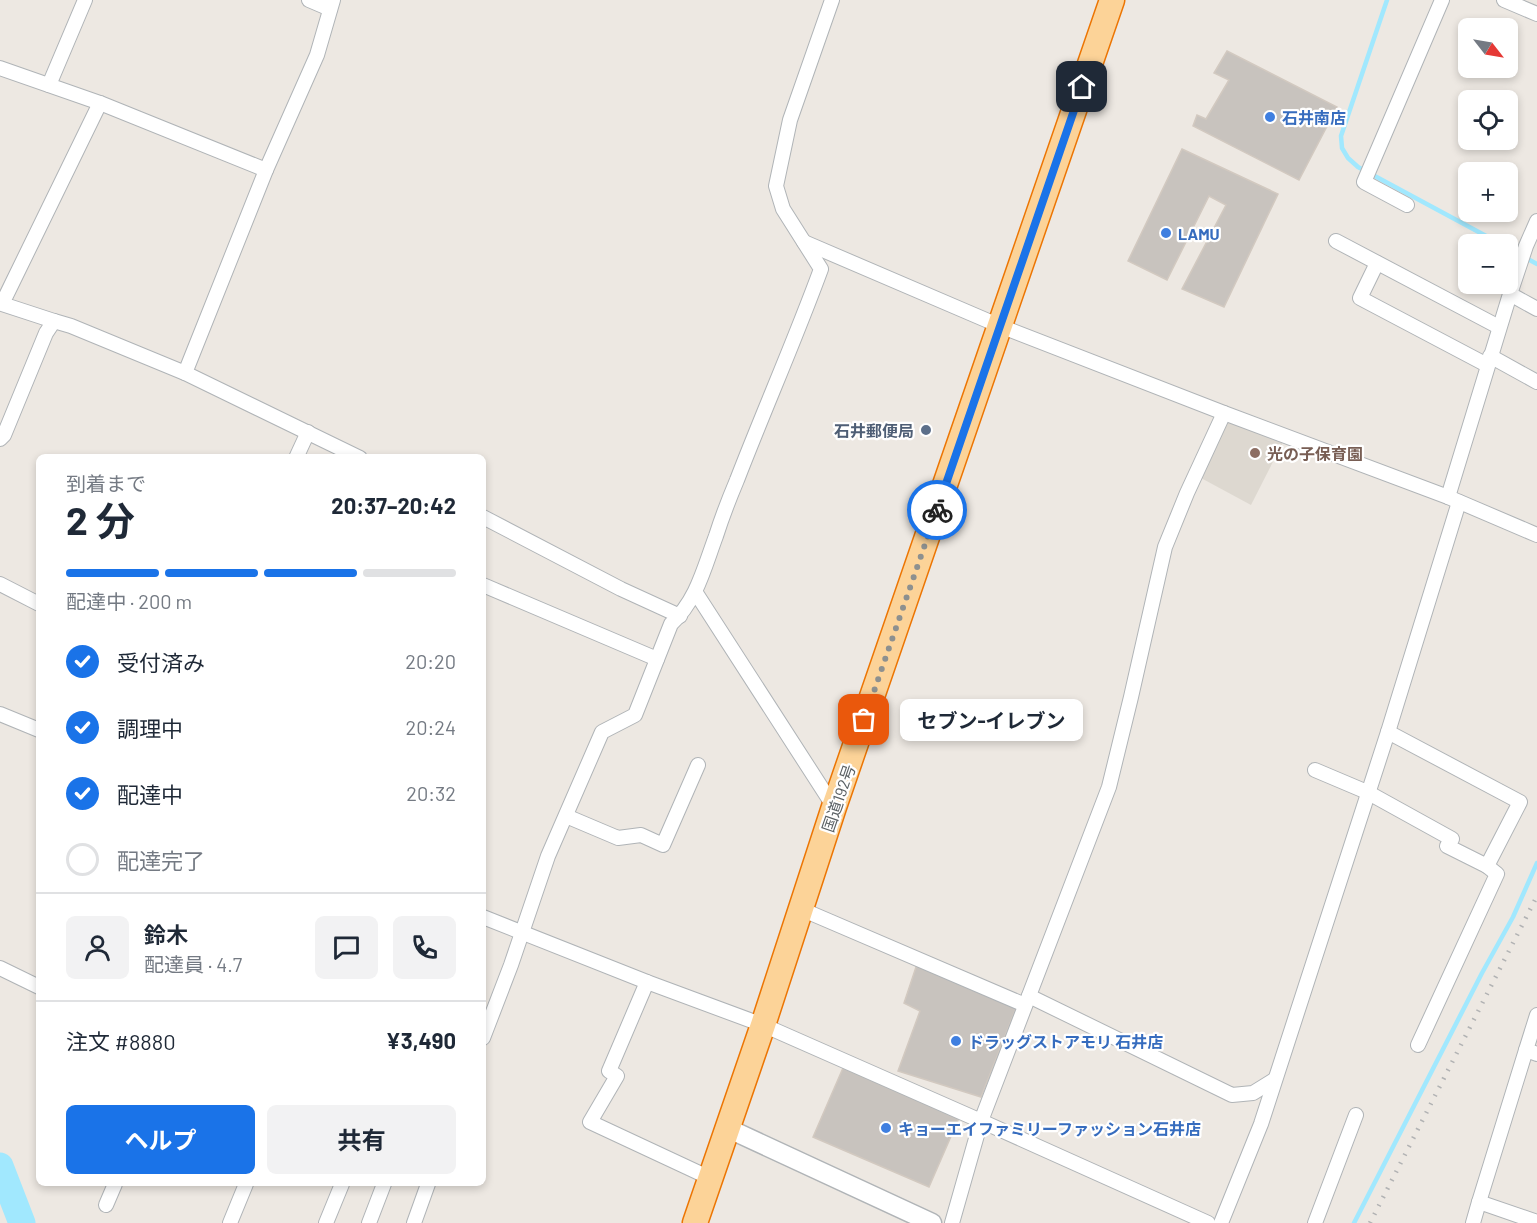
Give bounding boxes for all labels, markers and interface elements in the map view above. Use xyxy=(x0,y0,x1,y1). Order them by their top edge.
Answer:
north arrow xyxy=(1458,18,1518,78)
map controls xyxy=(1458,18,1518,294)
pin xyxy=(1056,61,1107,112)
icon: home xyxy=(1065,70,1098,103)
button: locate xyxy=(1458,90,1518,150)
place label: 石井南店 xyxy=(1282,108,1346,127)
marker: 石井南店 xyxy=(1263,110,1277,124)
button: + xyxy=(1458,162,1518,222)
place label: LAMU xyxy=(1178,224,1220,243)
marker: LAMU xyxy=(1159,226,1173,240)
button: − xyxy=(1458,234,1518,294)
place label: 石井郵便局 xyxy=(834,421,914,440)
marker: 石井郵便局 xyxy=(919,423,933,437)
place label: 光の子保育園 xyxy=(1267,444,1363,463)
marker: 光の子保育園 xyxy=(1248,446,1262,460)
text: 到着まで xyxy=(66,471,146,495)
courier xyxy=(907,480,967,540)
text: 20:37–20:42 xyxy=(331,492,456,518)
icon: bike xyxy=(921,494,954,527)
text: 2 分 xyxy=(66,496,135,543)
text: 配達中 · 200 m xyxy=(66,589,192,613)
icon: check xyxy=(66,645,99,678)
text: 受付済み xyxy=(117,649,205,675)
text: 20:20 xyxy=(405,649,456,673)
pin xyxy=(838,694,889,745)
callout: セブン-イレブン xyxy=(900,699,1083,741)
icon: bag xyxy=(847,703,880,736)
text: セブン-イレブン xyxy=(917,708,1066,732)
icon: check xyxy=(66,711,99,744)
text: 調理中 xyxy=(117,715,183,741)
text: 20:24 xyxy=(405,715,456,739)
street label: 国道192号 xyxy=(818,762,858,834)
icon: check xyxy=(66,777,99,810)
text: 配達中 xyxy=(117,781,183,807)
text: 20:32 xyxy=(406,781,456,805)
text: 配達完了 xyxy=(117,847,205,873)
button: person xyxy=(66,916,129,979)
button: chat xyxy=(315,916,378,979)
button: phone xyxy=(393,916,456,979)
text: 鈴木 xyxy=(144,921,188,947)
text: 配達員 · 4.7 xyxy=(144,952,242,976)
text: ¥3,490 xyxy=(386,1027,456,1053)
text: 注文 #8880 xyxy=(66,1028,176,1054)
place label: ドラッグストアモリ 石井店 xyxy=(968,1032,1163,1051)
marker: ドラッグストアモリ 石井店 xyxy=(949,1034,963,1048)
button: ヘルプ xyxy=(66,1105,255,1174)
button: 共有 xyxy=(267,1105,456,1174)
place label: キョーエイファミリーファッション石井店 xyxy=(898,1119,1201,1138)
marker: キョーエイファミリーファッション石井店 xyxy=(879,1121,893,1135)

